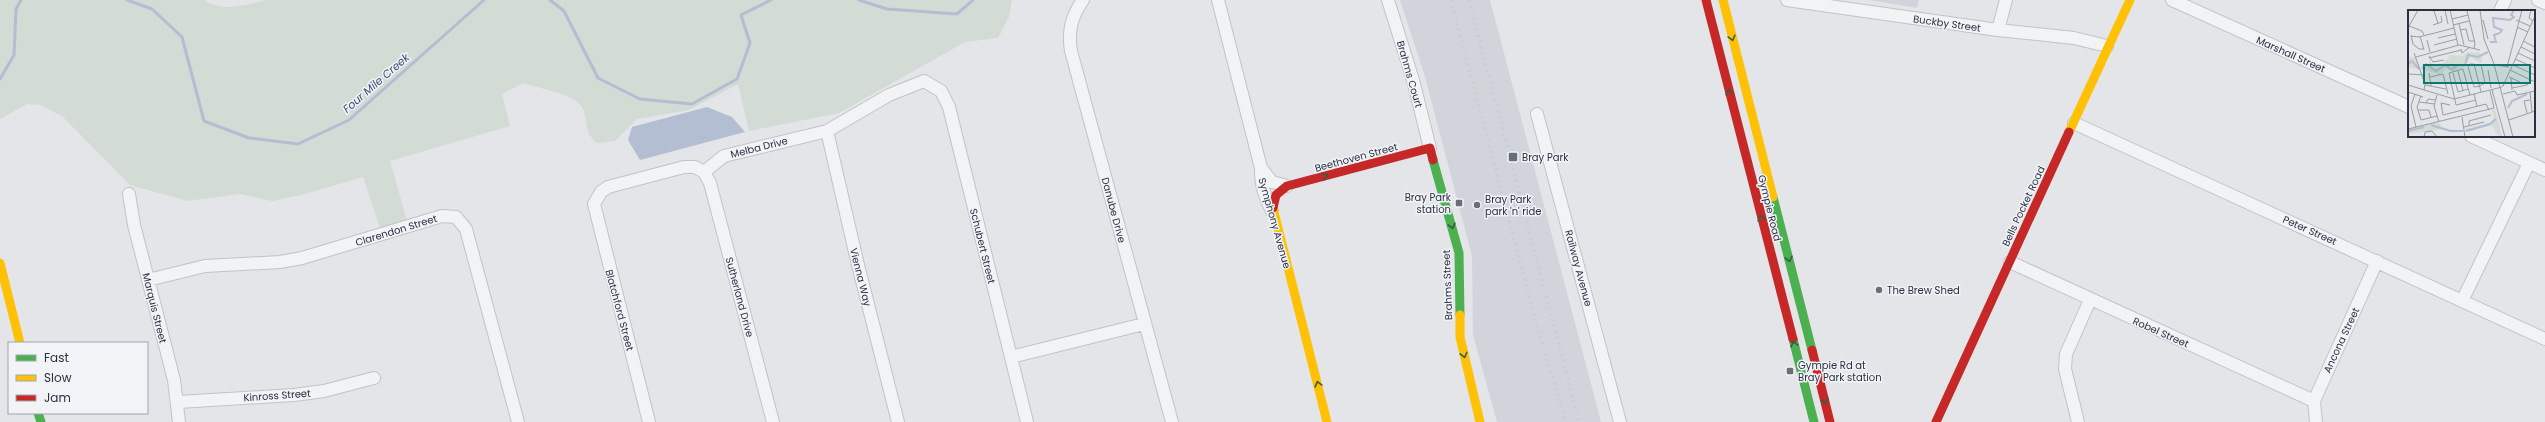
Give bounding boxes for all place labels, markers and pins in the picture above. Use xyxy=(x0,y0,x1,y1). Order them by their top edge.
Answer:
place label: Bray Park xyxy=(1522,150,1569,165)
marker: Bray Park xyxy=(1507,151,1519,163)
place label: Bray Park station xyxy=(1405,190,1452,217)
place label: Bray Park park 'n' ride xyxy=(1485,192,1541,219)
marker: Bray Park station xyxy=(1454,198,1464,208)
marker: Bray Park park 'n' ride xyxy=(1472,200,1482,210)
place label: The Brew Shed xyxy=(1887,283,1960,298)
marker: The Brew Shed xyxy=(1874,285,1884,295)
place label: Gympie Rd at Bray Park station xyxy=(1798,358,1882,385)
marker: Gympie Rd at Bray Park station xyxy=(1785,366,1795,376)

